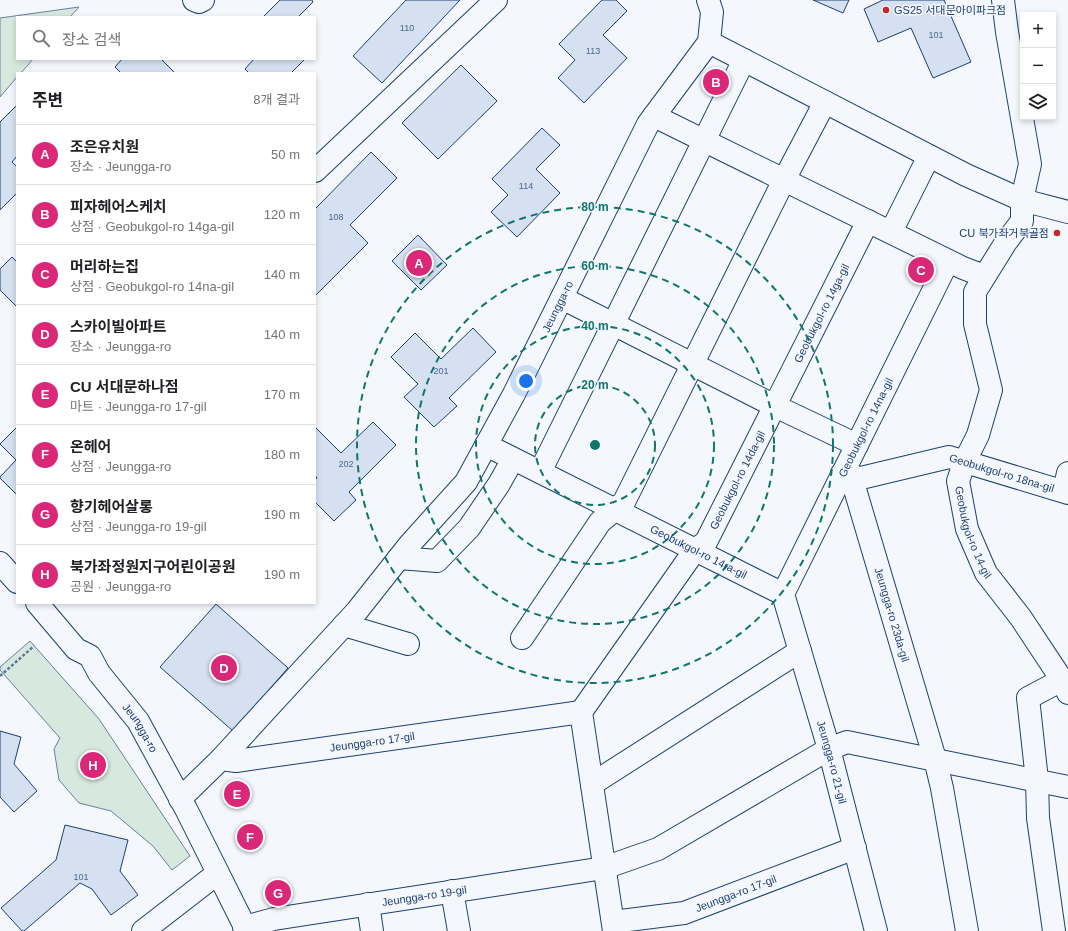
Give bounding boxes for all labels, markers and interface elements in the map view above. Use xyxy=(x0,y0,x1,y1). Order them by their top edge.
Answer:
place label: GS25 서대문아이파크점 xyxy=(894,4,1006,16)
marker: GS25 서대문아이파크점 xyxy=(881,5,891,15)
map controls xyxy=(1020,12,1056,120)
button: + xyxy=(1020,12,1056,48)
search box xyxy=(16,16,316,60)
house number: 110 xyxy=(400,23,414,33)
icon: search xyxy=(30,27,52,49)
house number: 101 xyxy=(928,30,944,40)
text: 장소 검색 xyxy=(62,31,121,48)
house number: 113 xyxy=(586,46,600,56)
button: − xyxy=(1020,48,1056,84)
pin: B xyxy=(703,67,729,97)
button: layers xyxy=(1020,84,1056,120)
text: 주변 xyxy=(32,91,63,110)
text: 8개 결과 xyxy=(253,92,300,107)
text: 조은유치원 xyxy=(70,138,139,155)
text: A xyxy=(40,147,50,162)
text: 50 m xyxy=(271,147,300,162)
text: 장소 · Jeungga-ro xyxy=(70,159,171,174)
house number: 114 xyxy=(519,181,533,191)
text: 피자헤어스케치 xyxy=(70,198,167,215)
text: 80 m xyxy=(581,200,609,214)
text: B xyxy=(40,207,50,222)
text: 120 m xyxy=(264,207,300,222)
house number: 108 xyxy=(328,212,344,222)
text: 상점 · Geobukgol-ro 14ga-gil xyxy=(70,219,234,234)
place label: CU 북가좌거북골점 xyxy=(959,227,1049,239)
marker: CU 북가좌거북골점 xyxy=(1052,228,1062,238)
pin: A xyxy=(406,248,432,278)
pin: C xyxy=(908,255,934,285)
text: 머리하는집 xyxy=(70,258,139,275)
text: 60 m xyxy=(581,259,609,273)
street label: Geobukgol-ro 14ga-gil xyxy=(792,262,851,365)
text: C xyxy=(40,267,50,282)
text: 140 m xyxy=(264,267,300,282)
text: 상점 · Geobukgol-ro 14na-gil xyxy=(70,279,234,294)
street label: Jeungga-ro xyxy=(540,279,575,334)
text: 스카이빌아파트 xyxy=(70,318,167,335)
text: 40 m xyxy=(581,319,609,333)
text: D xyxy=(40,327,50,342)
text: 140 m xyxy=(264,327,300,342)
text: 장소 · Jeungga-ro xyxy=(70,339,171,354)
house number: 201 xyxy=(433,366,449,376)
your location xyxy=(516,371,536,391)
street label: Geobukgol-ro 14na-gil xyxy=(836,376,895,479)
text: CU 서대문하나점 xyxy=(70,378,179,395)
text: 20 m xyxy=(581,378,609,392)
text: E xyxy=(41,387,49,402)
text: 170 m xyxy=(264,387,300,402)
text: 마트 · Jeungga-ro 17-gil xyxy=(70,399,207,414)
street label: Geobukgol-ro 14da-gil xyxy=(707,429,767,531)
text: 온헤어 xyxy=(70,438,111,455)
centre of rings xyxy=(588,438,602,452)
text: F xyxy=(41,447,49,462)
text: 180 m xyxy=(264,447,300,462)
street label: Geobukgol-ro 18na-gil xyxy=(948,451,1056,494)
text: 상점 · Jeungga-ro xyxy=(70,459,171,474)
house number: 202 xyxy=(338,459,354,469)
street label: Geobukgol-ro 14-gil xyxy=(953,485,994,581)
text: 향기헤어살롱 xyxy=(70,498,153,515)
text: G xyxy=(40,507,50,522)
text: 190 m xyxy=(264,507,300,522)
text: 상점 · Jeungga-ro 19-gil xyxy=(70,519,207,534)
street label: Geobukgol-ro 14ra-gil xyxy=(648,522,749,581)
text: 북가좌정원지구어린이공원 xyxy=(70,558,236,575)
street label: Jeungga-ro 23da-gil xyxy=(872,566,912,663)
text: H xyxy=(40,567,50,582)
text: 190 m xyxy=(264,567,300,582)
text: 공원 · Jeungga-ro xyxy=(70,579,171,594)
pin: D xyxy=(211,653,237,683)
street label: Jeungga-ro xyxy=(120,701,160,754)
street label: Jeungga-ro 21-gil xyxy=(815,719,849,805)
street label: Jeungga-ro 17-gil xyxy=(329,730,416,754)
pin: H xyxy=(80,750,106,780)
pin: E xyxy=(224,779,250,809)
pin: F xyxy=(237,822,263,852)
house number: 101 xyxy=(73,872,89,882)
street label: Jeungga-ro 17-gil xyxy=(694,872,778,914)
pin: G xyxy=(265,878,291,908)
street label: Jeungga-ro 19-gil xyxy=(381,883,467,908)

